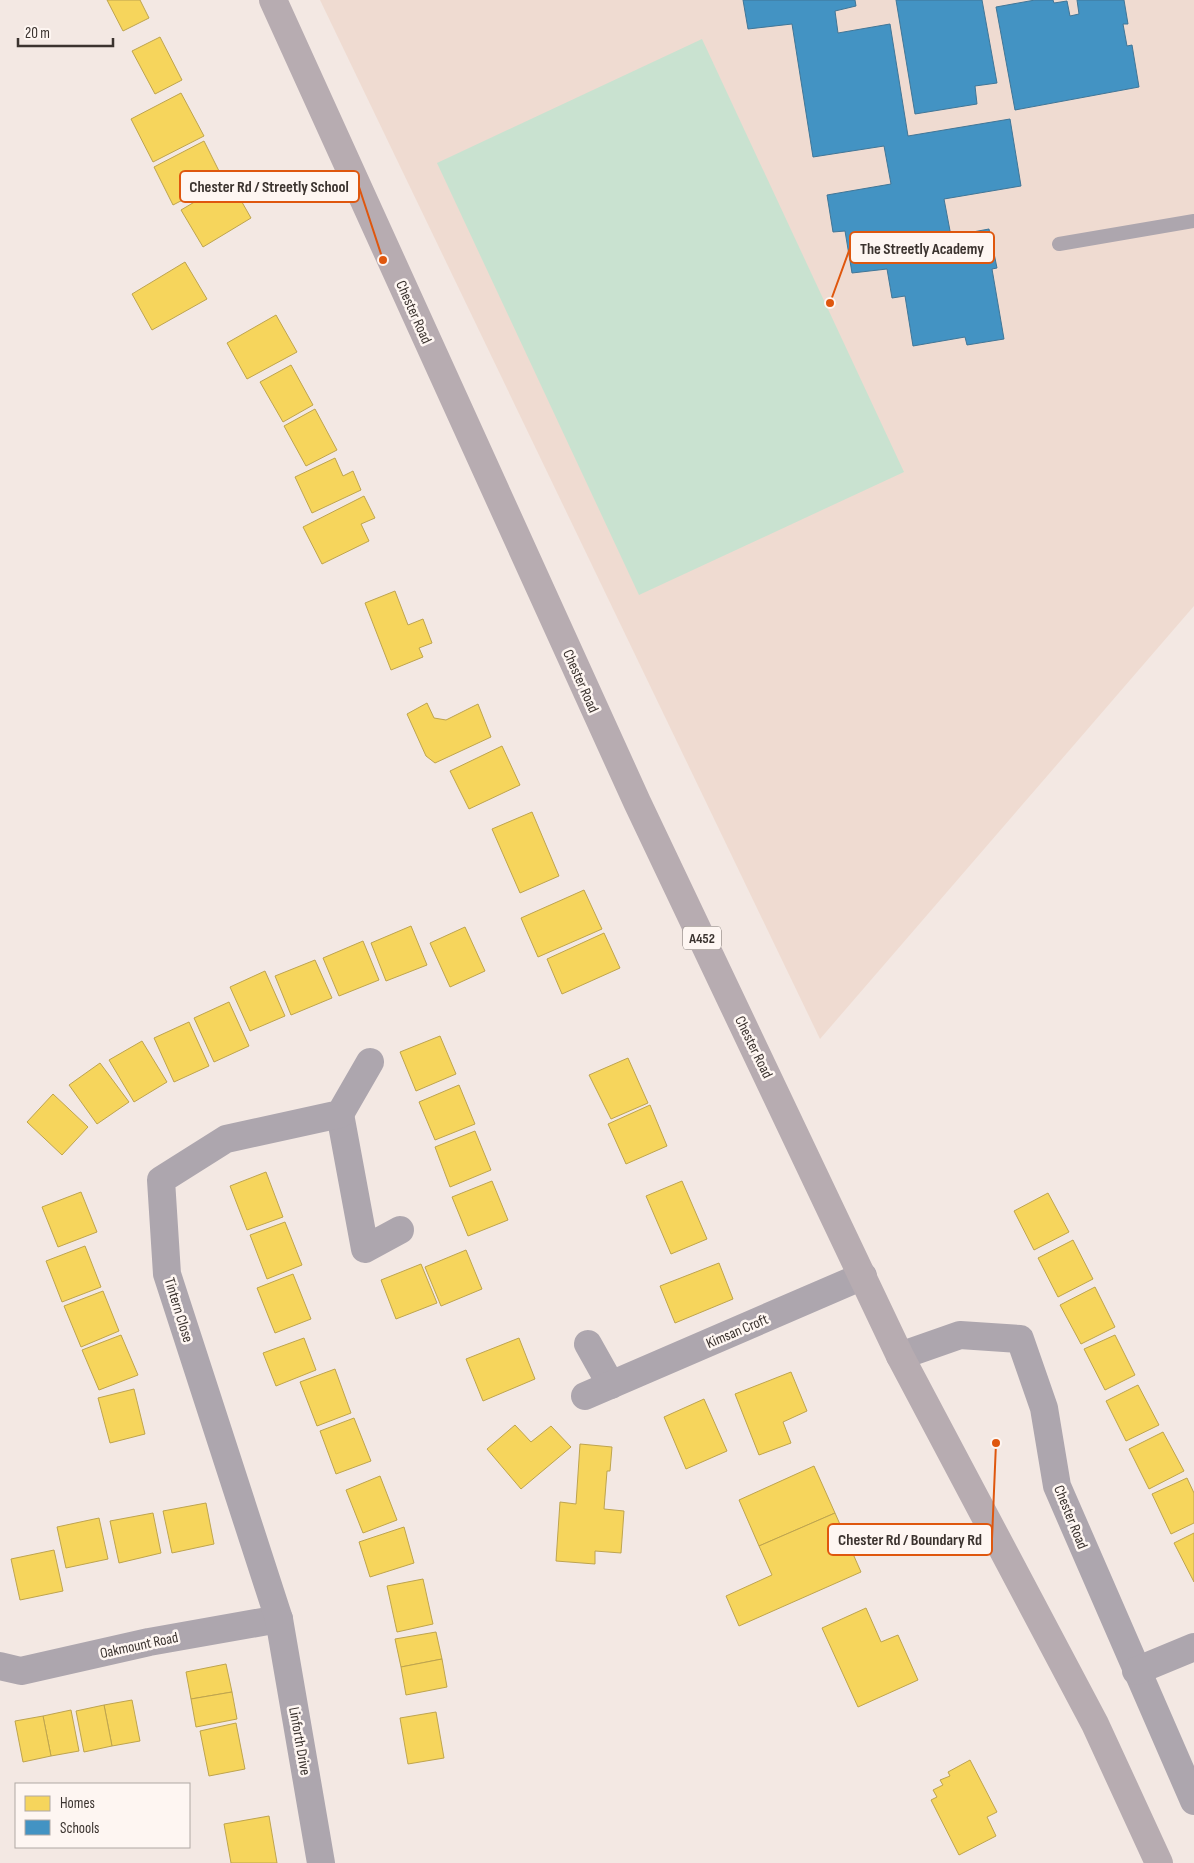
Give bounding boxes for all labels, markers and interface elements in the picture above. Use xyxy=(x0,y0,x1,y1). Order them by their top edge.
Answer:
scale bar xyxy=(18,15,112,47)
text: 20 m xyxy=(25,24,50,43)
callout: Chester Rd / Streetly School xyxy=(180,171,359,202)
text: Chester Rd / Streetly School xyxy=(189,178,349,197)
callout: The Streetly Academy xyxy=(850,232,994,263)
text: The Streetly Academy xyxy=(860,240,984,259)
street label: Chester Road xyxy=(391,278,436,347)
street label: Chester Road xyxy=(558,647,603,716)
road number: A452 xyxy=(683,926,721,950)
street label: Chester Road xyxy=(730,1013,777,1082)
street label: Tintern Close xyxy=(160,1275,197,1345)
street label: Kimsan Croft xyxy=(703,1310,771,1353)
street label: Chester Road xyxy=(1049,1482,1092,1552)
callout: Chester Rd / Boundary Rd xyxy=(828,1524,992,1555)
text: Chester Rd / Boundary Rd xyxy=(838,1531,982,1550)
street label: Oakmount Road xyxy=(98,1628,180,1663)
street label: Linforth Drive xyxy=(284,1705,315,1777)
legend xyxy=(15,1783,190,1848)
text: Homes xyxy=(60,1794,95,1813)
text: Schools xyxy=(60,1819,99,1838)

